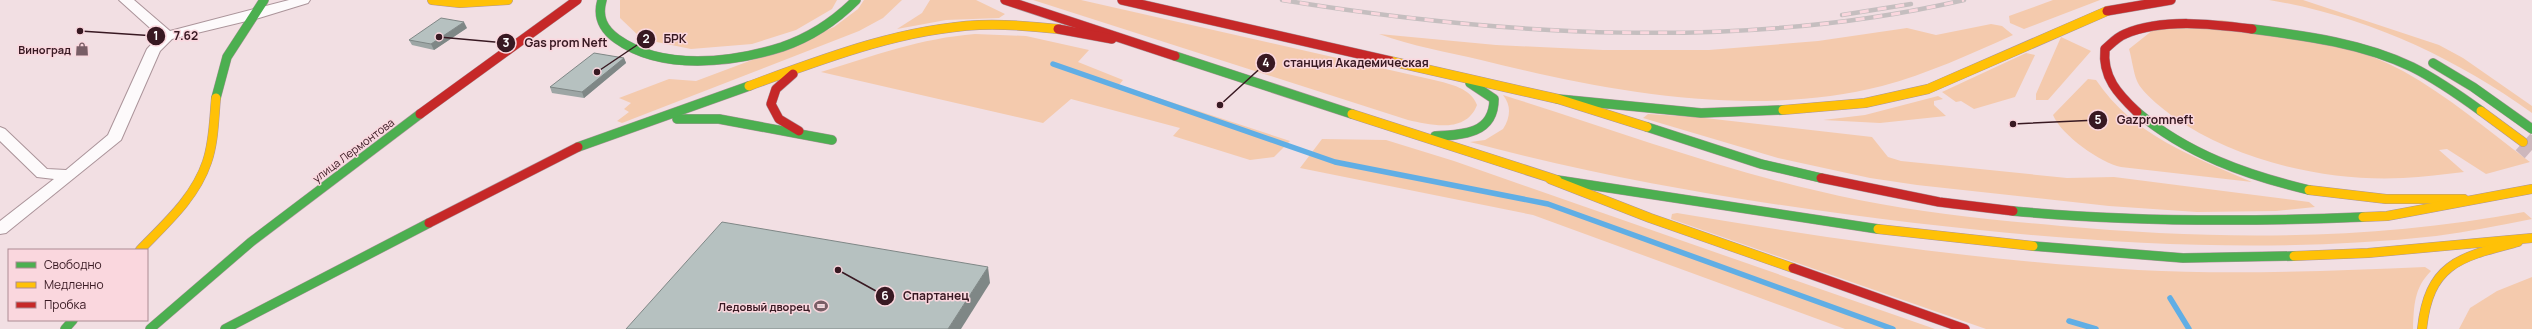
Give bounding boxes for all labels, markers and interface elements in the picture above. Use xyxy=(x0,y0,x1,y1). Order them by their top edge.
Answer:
callout: 7.62 xyxy=(146,24,207,48)
text: 1 xyxy=(153,27,159,44)
text: 7.62 xyxy=(174,27,198,44)
callout: БРК xyxy=(636,27,695,51)
text: 2 xyxy=(642,30,650,47)
text: БРК xyxy=(663,30,687,47)
callout: Gas prom Neft xyxy=(496,31,615,55)
text: 3 xyxy=(503,34,510,51)
text: Gas prom Neft xyxy=(525,34,607,51)
shop icon: Виноград xyxy=(74,41,90,57)
place label: Виноград xyxy=(18,42,71,57)
callout: станция Академическая xyxy=(1256,51,1437,75)
text: 4 xyxy=(1262,54,1270,71)
text: станция Академическая xyxy=(1283,54,1429,71)
callout: Gazpromneft xyxy=(2088,108,2201,132)
text: 5 xyxy=(2094,111,2102,128)
text: Gazpromneft xyxy=(2117,111,2193,128)
street label: улица Лермонтова xyxy=(309,114,397,186)
legend xyxy=(8,249,148,321)
text: Свободно xyxy=(44,256,102,273)
text: Медленно xyxy=(44,276,104,293)
callout: Спартанец xyxy=(875,284,977,308)
text: 6 xyxy=(881,287,889,304)
text: Спартанец xyxy=(903,287,969,304)
text: Пробка xyxy=(44,296,86,313)
sports icon: Ледовый дворец xyxy=(813,298,829,314)
place label: Ледовый дворец xyxy=(718,299,811,314)

